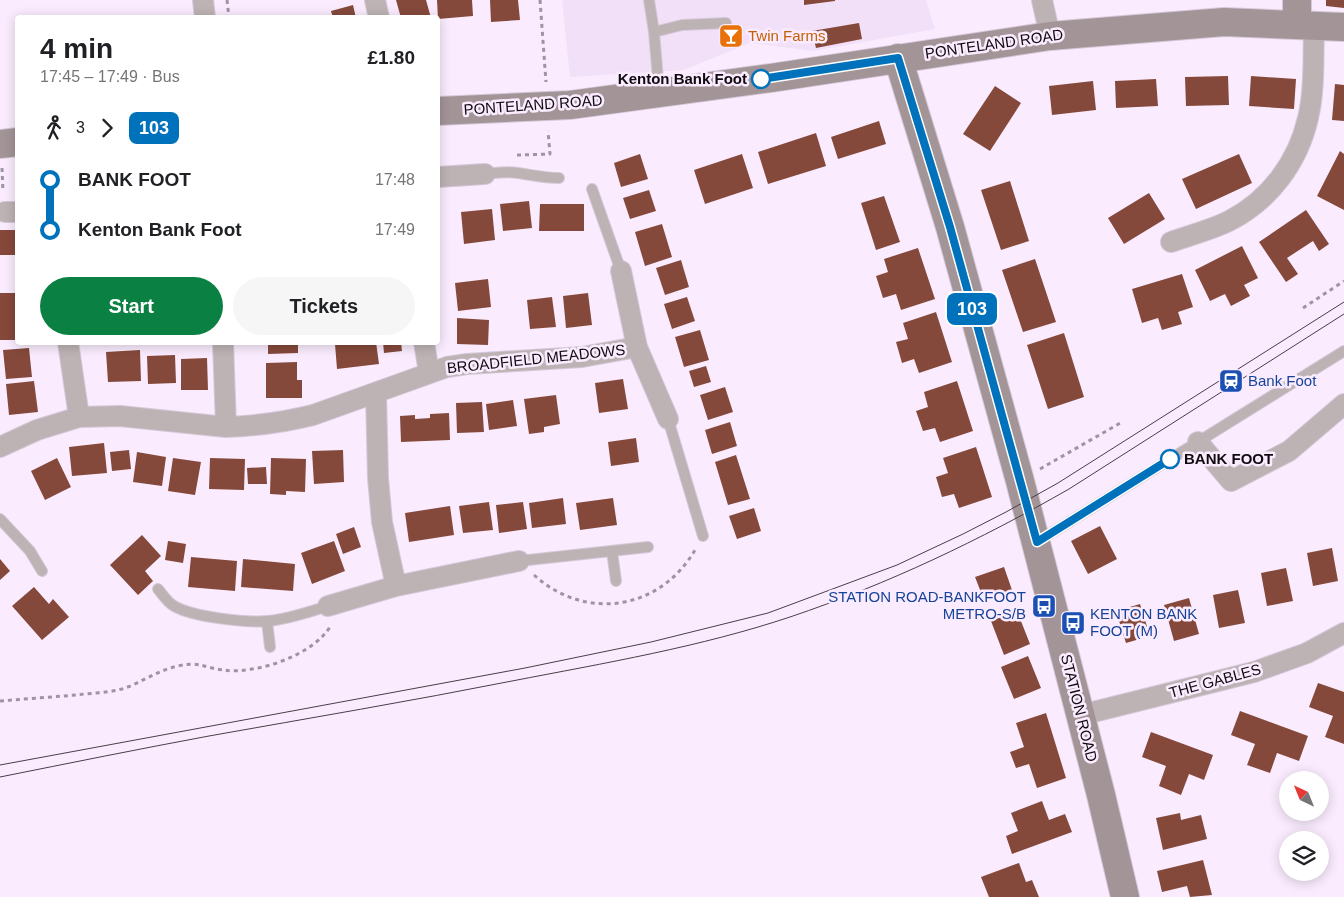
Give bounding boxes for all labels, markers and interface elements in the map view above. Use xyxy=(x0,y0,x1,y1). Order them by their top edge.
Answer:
bar icon: Twin Farms xyxy=(718,23,744,49)
street label: PONTELAND ROAD xyxy=(924,25,1064,62)
place label: Twin Farms xyxy=(748,27,826,44)
text: 4 min xyxy=(40,33,113,64)
text: £1.80 xyxy=(367,47,415,68)
text: 17:45 – 17:49 · Bus xyxy=(40,68,180,85)
marker: Kenton Bank Foot xyxy=(751,69,771,89)
place label: Kenton Bank Foot xyxy=(618,70,747,87)
street label: PONTELAND ROAD xyxy=(463,91,603,118)
icon: walk xyxy=(40,114,68,142)
icon: forward xyxy=(93,114,121,142)
text: 103 xyxy=(139,118,169,138)
text: 3 xyxy=(76,119,85,136)
text: BANK FOOT xyxy=(78,169,191,190)
text: 17:48 xyxy=(375,171,415,188)
text: Kenton Bank Foot xyxy=(78,219,242,240)
text: 17:49 xyxy=(375,221,415,238)
button: Start xyxy=(40,277,223,335)
button: Tickets xyxy=(233,277,415,335)
line badge: 103 xyxy=(943,293,1001,325)
text: 103 xyxy=(957,299,987,319)
street label: BROADFIELD MEADOWS xyxy=(446,341,626,376)
station icon: Bank Foot xyxy=(1218,368,1244,394)
place label: Bank Foot xyxy=(1248,372,1317,389)
marker: BANK FOOT xyxy=(1160,449,1180,469)
place label: BANK FOOT xyxy=(1184,450,1273,467)
place label: STATION ROAD-BANKFOOT METRO-S/B xyxy=(828,588,1026,622)
bus stop icon: STATION ROAD-BANKFOOT METRO-S/B xyxy=(1031,593,1057,619)
place label: KENTON BANK FOOT (M) xyxy=(1090,605,1197,639)
bus stop icon: KENTON BANK FOOT (M) xyxy=(1060,610,1086,636)
street label: STATION ROAD xyxy=(1058,652,1101,764)
street label: THE GABLES xyxy=(1167,660,1263,701)
north arrow xyxy=(1279,771,1329,821)
map controls xyxy=(1279,771,1329,881)
button: layers xyxy=(1279,831,1329,881)

